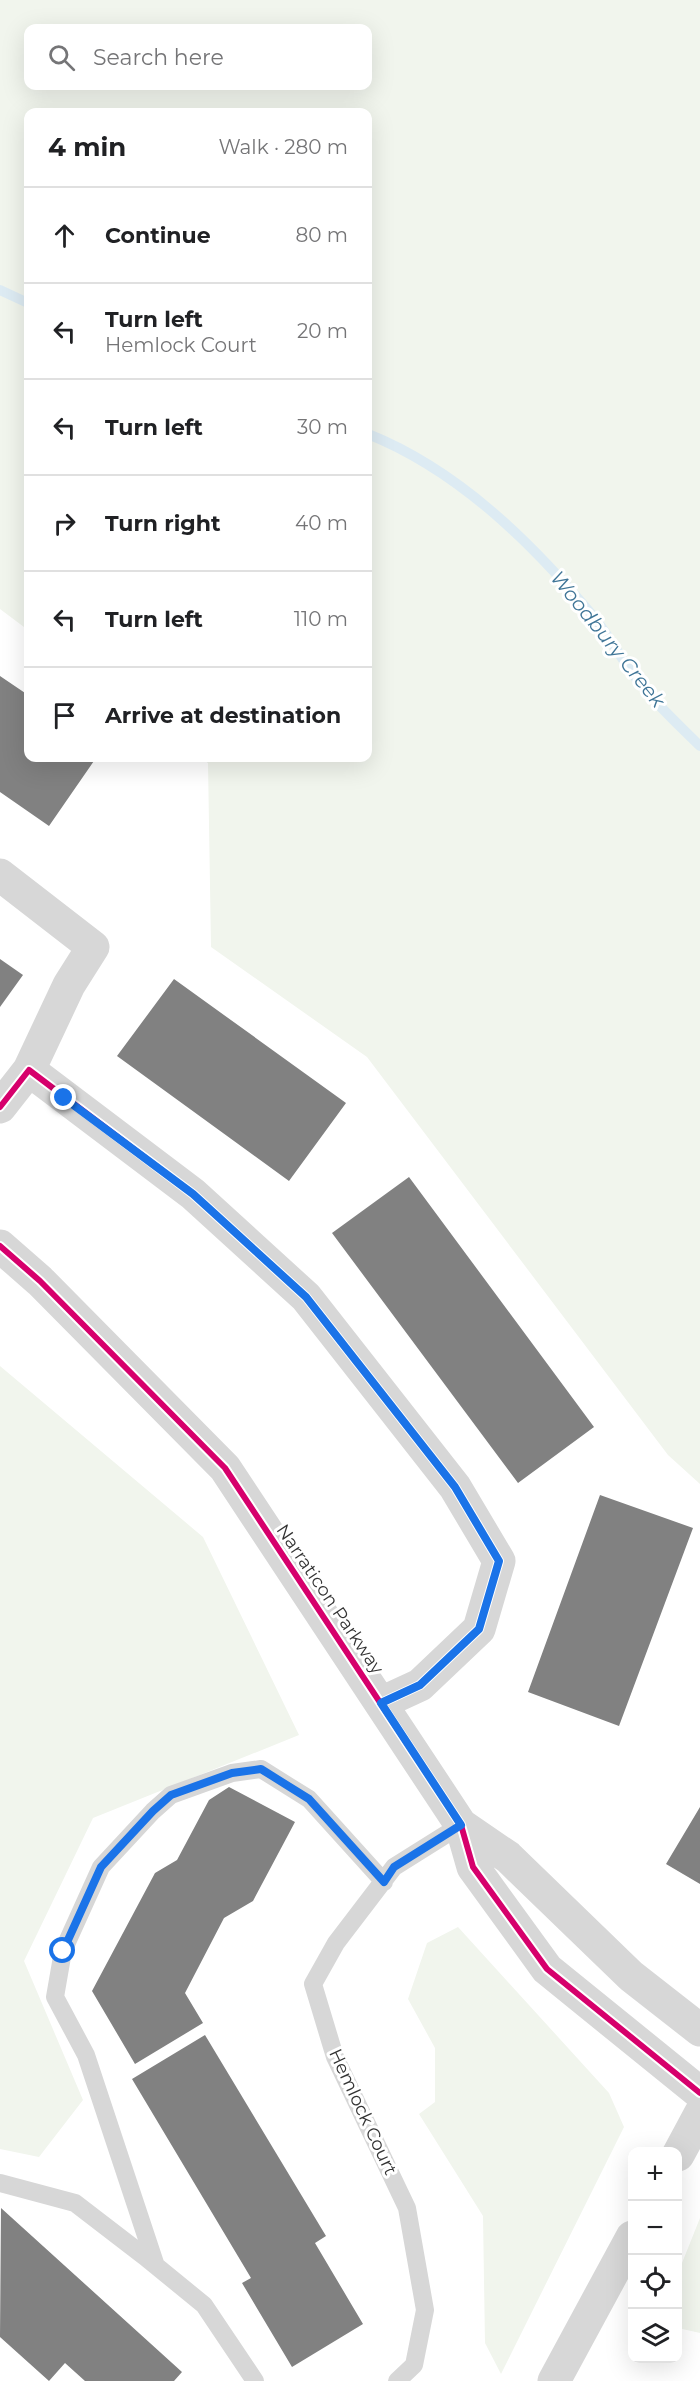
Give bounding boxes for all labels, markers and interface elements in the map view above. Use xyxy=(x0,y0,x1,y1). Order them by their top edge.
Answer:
search box xyxy=(24,24,372,90)
icon: search xyxy=(45,41,78,74)
text: Search here xyxy=(93,44,224,71)
text: 4 min xyxy=(48,131,126,163)
text: Walk · 280 m xyxy=(218,135,348,159)
icon: ahead xyxy=(48,219,81,252)
text: Continue xyxy=(105,222,211,249)
text: 80 m xyxy=(296,223,348,247)
text: Turn left xyxy=(105,306,203,333)
icon: left xyxy=(48,315,81,348)
text: 20 m xyxy=(297,319,348,343)
text: Hemlock Court xyxy=(105,333,257,357)
icon: left xyxy=(48,411,81,444)
text: Turn left xyxy=(105,414,203,441)
text: 30 m xyxy=(297,415,348,439)
icon: right xyxy=(48,507,81,540)
text: Turn right xyxy=(105,510,220,537)
text: 40 m xyxy=(295,511,348,535)
water label: Woodbury Creek xyxy=(546,566,671,713)
icon: left xyxy=(48,603,81,636)
text: Turn left xyxy=(105,606,203,633)
text: 110 m xyxy=(294,607,348,631)
icon: arrive xyxy=(48,699,81,732)
text: Arrive at destination xyxy=(105,702,341,729)
route end xyxy=(50,1084,76,1110)
street label: Narraticon Parkway xyxy=(272,1520,388,1678)
route start xyxy=(49,1937,75,1963)
street label: Hemlock Court xyxy=(324,2045,402,2179)
map controls xyxy=(628,2147,682,2363)
button: + xyxy=(628,2147,682,2201)
button: − xyxy=(628,2201,682,2255)
button: locate xyxy=(628,2255,682,2309)
button: layers xyxy=(628,2309,682,2363)

